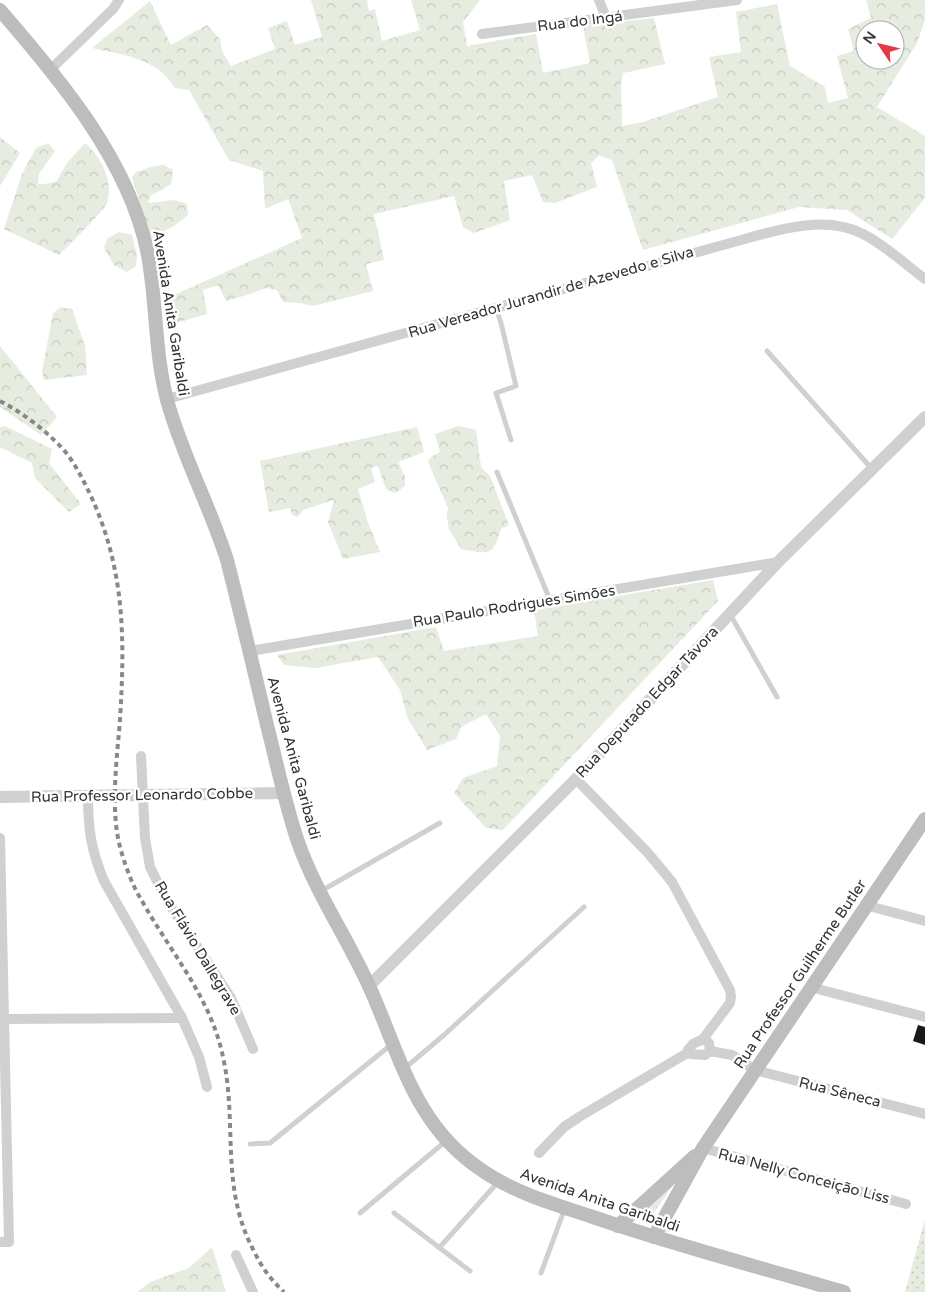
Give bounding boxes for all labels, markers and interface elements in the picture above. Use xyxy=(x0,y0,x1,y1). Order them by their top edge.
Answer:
street label: Rua do Ingá xyxy=(536,7,624,35)
north arrow xyxy=(855,20,905,70)
text: N xyxy=(860,28,880,47)
street label: Avenida Anita Garibaldi xyxy=(149,229,193,397)
street label: Rua Vereador Jurandir de Azevedo e Silva xyxy=(406,243,696,341)
street label: Rua Paulo Rodrigues Simões xyxy=(412,581,616,631)
street label: Rua Deputado Edgar Távora xyxy=(572,623,722,781)
street label: Avenida Anita Garibaldi xyxy=(264,675,324,841)
street label: Rua Professor Leonardo Cobbe xyxy=(31,784,253,806)
street label: Rua Professor Guilherme Butler xyxy=(730,876,870,1072)
street label: Rua Flávio Dallegrave xyxy=(151,878,245,1018)
street label: Rua Sêneca xyxy=(797,1073,883,1111)
street label: Rua Nelly Conceição Liss xyxy=(716,1144,892,1208)
street label: Avenida Anita Garibaldi xyxy=(518,1164,682,1236)

